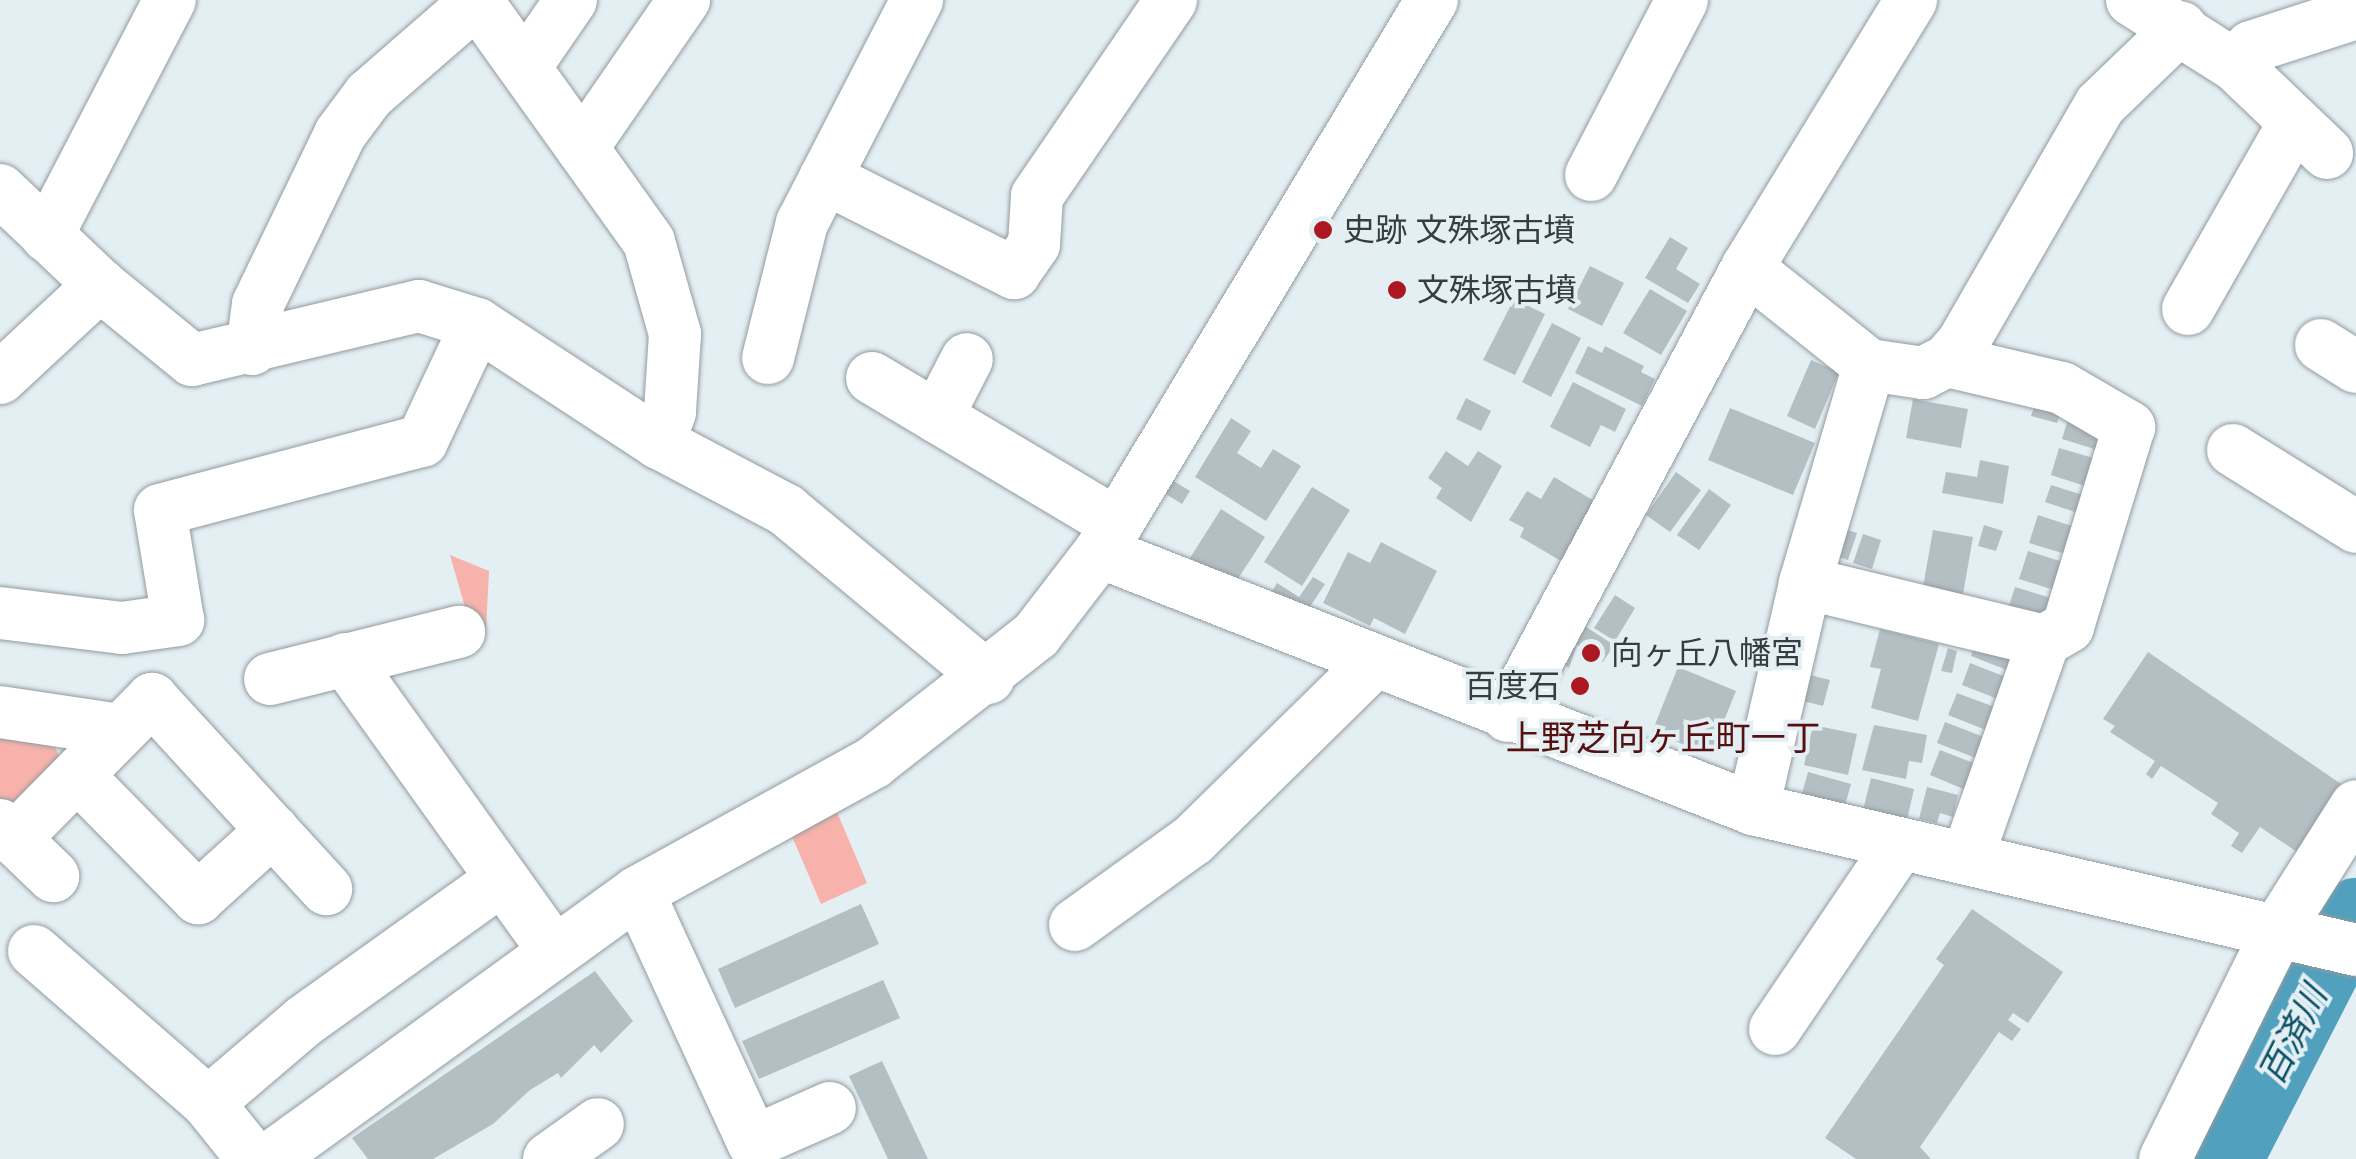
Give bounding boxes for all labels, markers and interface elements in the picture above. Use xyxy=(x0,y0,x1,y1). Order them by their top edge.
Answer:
place label: 史跡 文殊塚古墳 xyxy=(1343,211,1576,249)
marker: 史跡 文殊塚古墳 xyxy=(1312,219,1334,241)
place label: 文殊塚古墳 xyxy=(1417,271,1577,309)
marker: 文殊塚古墳 xyxy=(1386,279,1408,301)
place label: 向ヶ丘八幡宮 xyxy=(1611,634,1803,672)
marker: 向ヶ丘八幡宮 xyxy=(1580,642,1602,664)
place label: 百度石 xyxy=(1464,667,1560,705)
marker: 百度石 xyxy=(1569,675,1591,697)
district label: 上野芝向ヶ丘町一丁 xyxy=(1506,717,1820,759)
water label: 百済川 xyxy=(2250,979,2336,1091)

